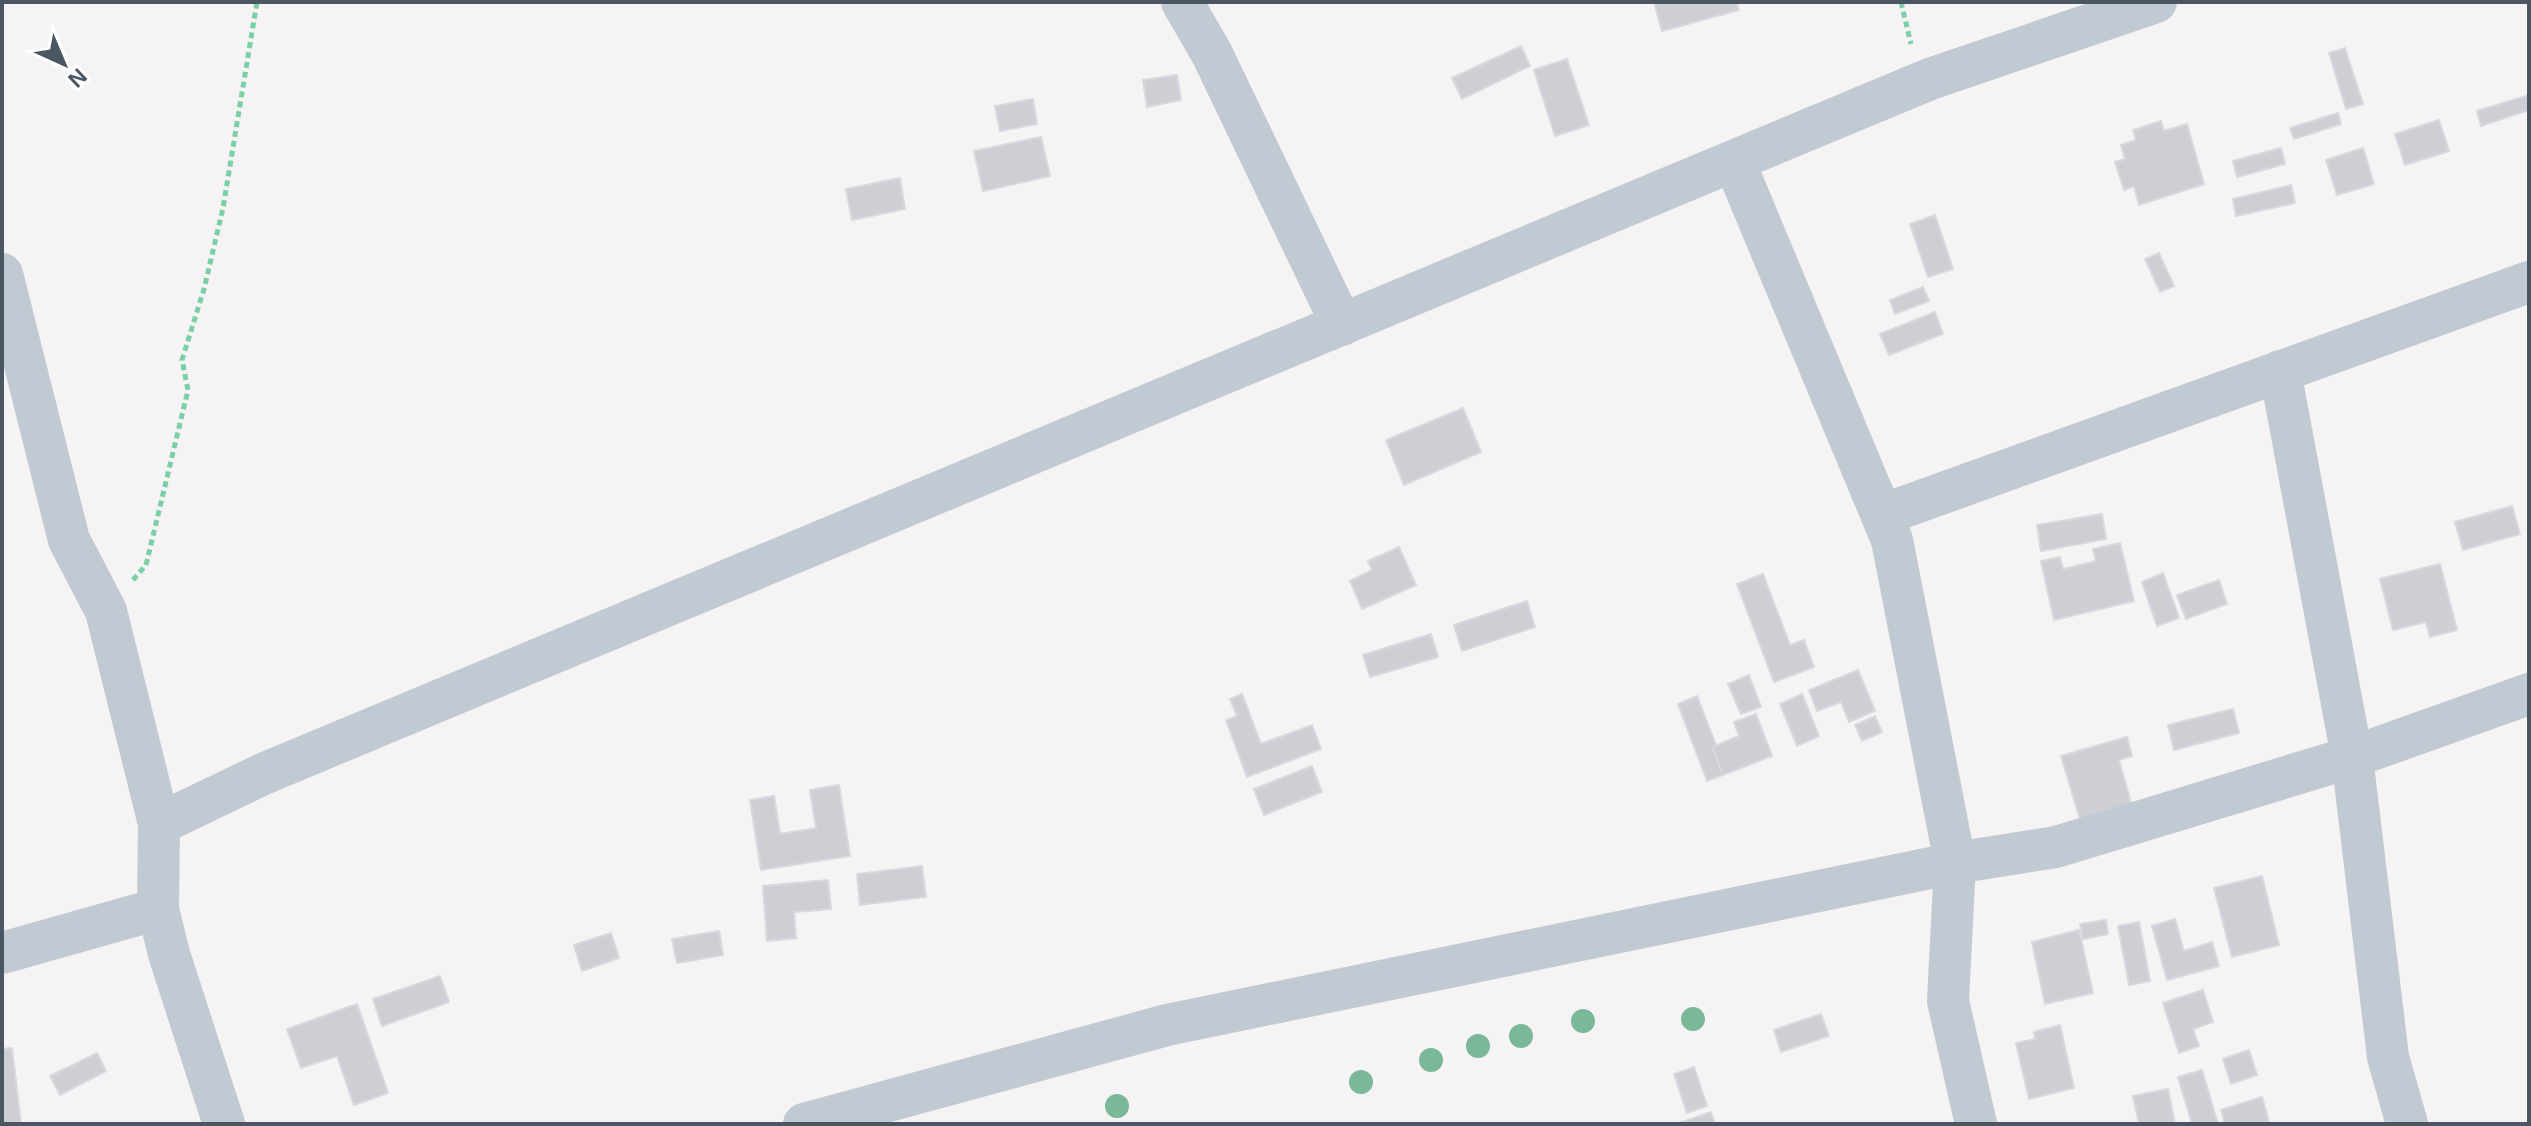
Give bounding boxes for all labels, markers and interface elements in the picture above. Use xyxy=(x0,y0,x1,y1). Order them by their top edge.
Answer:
north arrow xyxy=(24,24,104,104)
text: N xyxy=(63,64,92,93)

